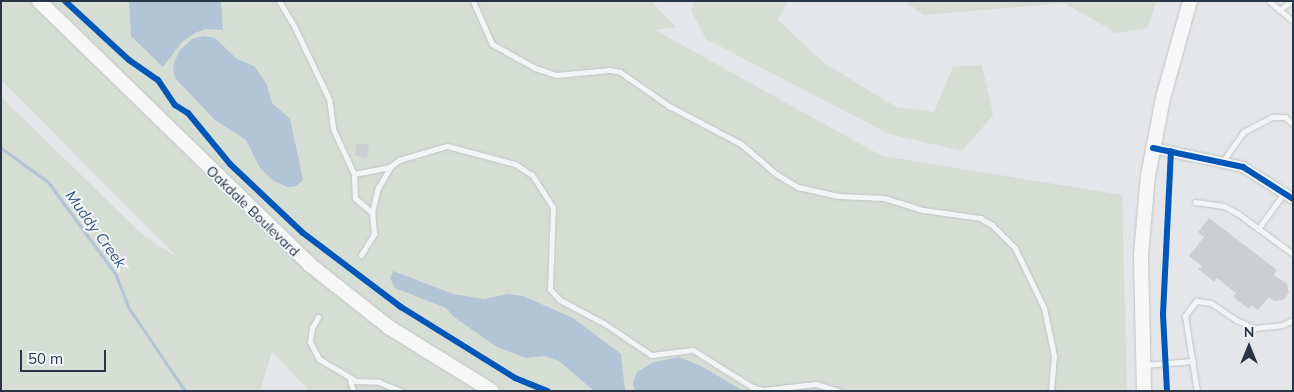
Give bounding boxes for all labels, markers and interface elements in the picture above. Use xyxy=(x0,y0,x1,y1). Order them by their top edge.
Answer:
street label: Oakdale Boulevard xyxy=(203,162,303,260)
water label: Muddy Creek xyxy=(62,187,130,271)
north arrow xyxy=(1224,322,1274,372)
text: N xyxy=(1244,323,1254,341)
scale bar xyxy=(22,340,109,372)
text: 50 m xyxy=(28,349,63,368)

